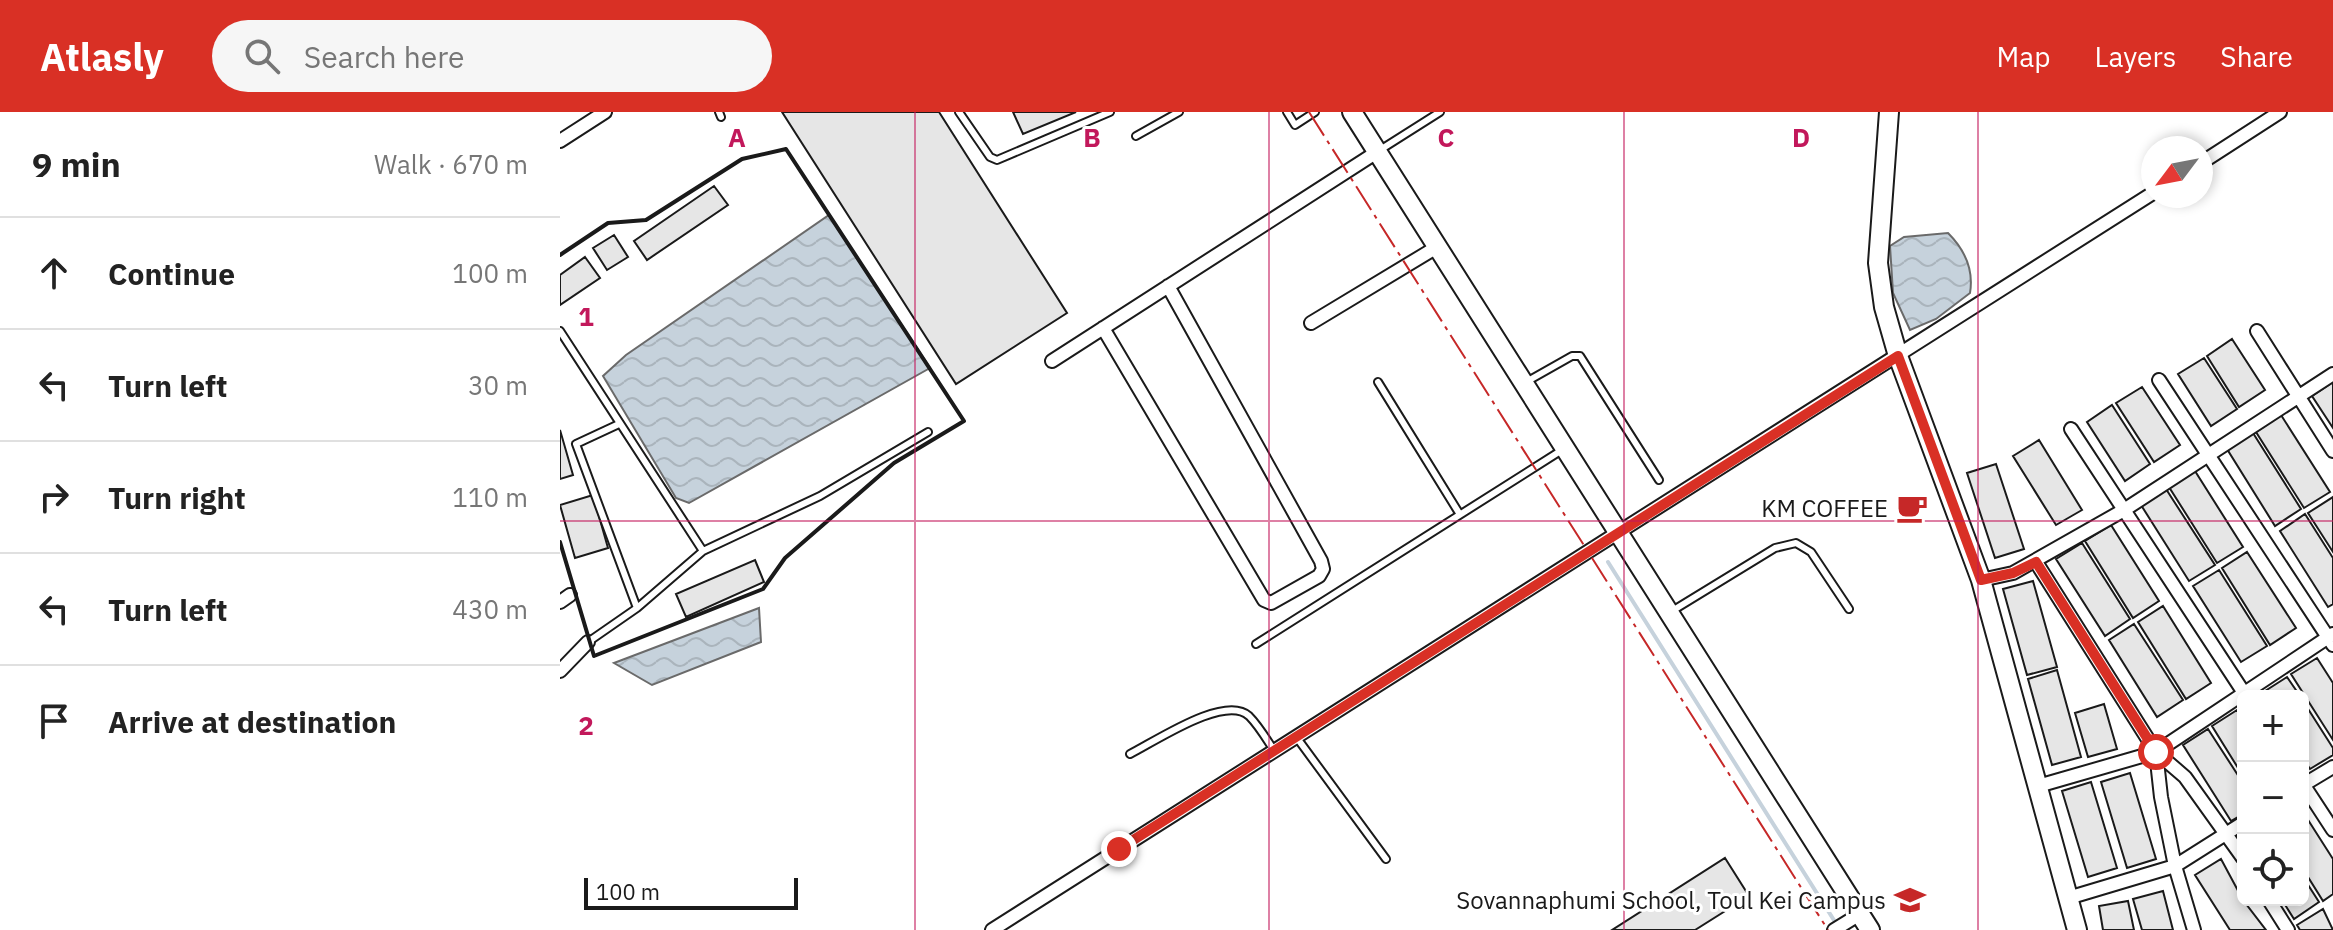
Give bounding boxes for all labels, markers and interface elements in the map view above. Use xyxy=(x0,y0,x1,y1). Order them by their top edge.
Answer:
search box xyxy=(212,20,772,92)
text: Atlasly xyxy=(40,32,164,81)
icon: search xyxy=(240,34,284,78)
text: Search here xyxy=(304,37,465,76)
text: Map xyxy=(1996,38,2050,75)
text: Layers xyxy=(2094,38,2176,75)
text: Share xyxy=(2220,38,2293,75)
text: A xyxy=(728,120,746,154)
text: B xyxy=(1083,120,1101,154)
text: C xyxy=(1438,120,1455,154)
text: D xyxy=(1792,120,1810,154)
north arrow xyxy=(2141,136,2213,208)
text: 9 min xyxy=(32,142,121,186)
text: Walk · 670 m xyxy=(374,147,528,181)
icon: ahead xyxy=(32,251,76,295)
text: Continue xyxy=(108,254,235,293)
text: 100 m xyxy=(452,256,528,290)
text: 1 xyxy=(578,299,594,333)
icon: left xyxy=(32,363,76,407)
text: Turn left xyxy=(108,366,227,405)
text: 30 m xyxy=(468,368,528,402)
icon: right xyxy=(32,475,76,519)
text: Turn right xyxy=(108,478,246,517)
text: 110 m xyxy=(452,480,528,514)
cafe icon: KM COFFEE xyxy=(1895,491,1929,525)
place label: KM COFFEE xyxy=(1761,492,1888,524)
icon: left xyxy=(32,587,76,631)
text: Turn left xyxy=(108,590,227,629)
text: 430 m xyxy=(452,592,528,626)
map controls xyxy=(2237,690,2309,906)
button: + xyxy=(2237,690,2309,762)
icon: arrive xyxy=(32,699,76,743)
text: Arrive at destination xyxy=(108,702,396,741)
text: 2 xyxy=(578,708,594,742)
route start xyxy=(2138,734,2174,770)
button: − xyxy=(2237,762,2309,834)
route end xyxy=(1101,831,1137,867)
button: locate xyxy=(2237,834,2309,906)
scale bar xyxy=(584,874,798,910)
text: 100 m xyxy=(596,877,660,906)
school or university icon: Sovannaphumi School, Toul Kei Campus xyxy=(1893,883,1927,917)
place label: Sovannaphumi School, Toul Kei Campus xyxy=(1456,884,1886,916)

